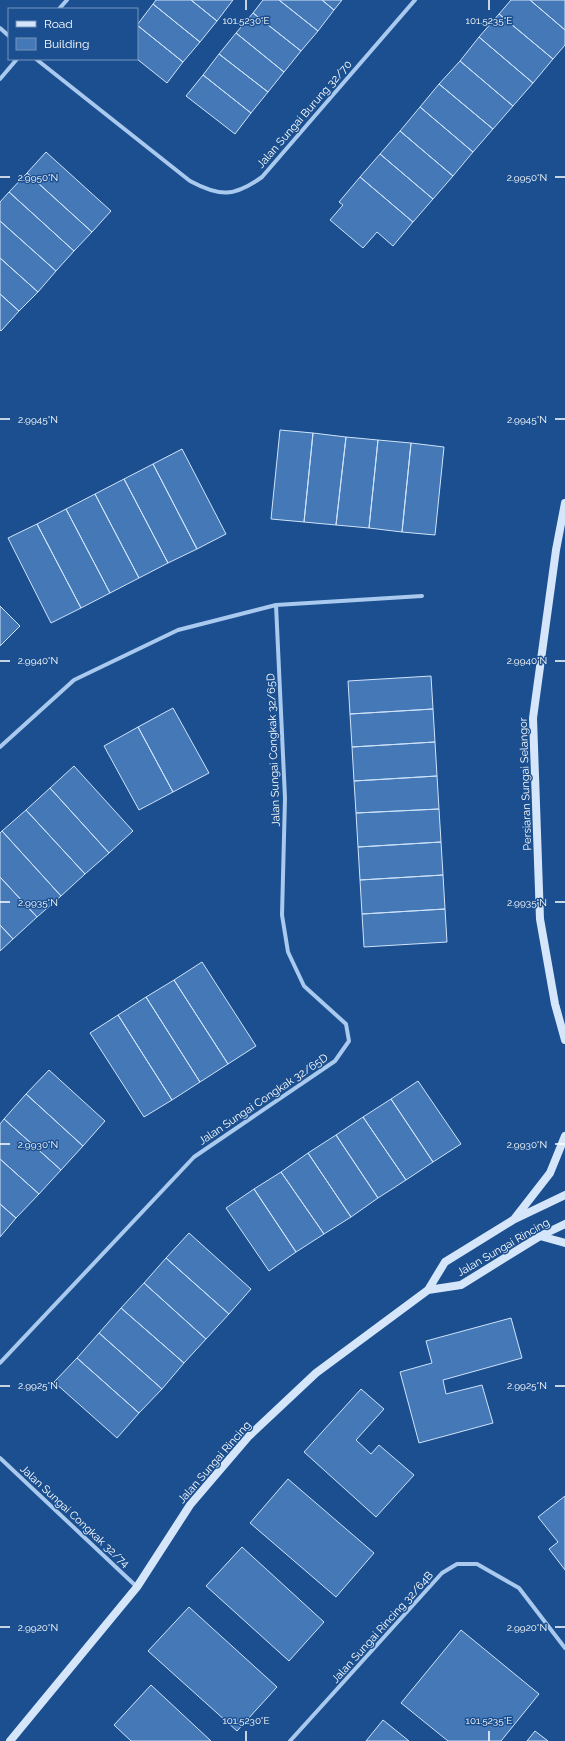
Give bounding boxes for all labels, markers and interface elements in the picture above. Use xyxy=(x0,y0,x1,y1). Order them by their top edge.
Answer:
legend xyxy=(8,8,138,60)
text: 101.5230°E xyxy=(222,15,270,26)
text: 101.5235°E xyxy=(466,15,512,26)
text: Road xyxy=(44,17,73,31)
text: Building xyxy=(44,37,90,51)
street label: Jalan Sungai Burung 32/70 xyxy=(254,58,355,171)
text: 2.9950°N xyxy=(18,172,58,183)
text: 2.9950°N xyxy=(507,172,547,183)
text: 2.9945°N xyxy=(18,414,58,425)
text: 2.9945°N xyxy=(507,414,547,425)
text: 2.9940°N xyxy=(18,655,58,666)
text: 2.9940°N xyxy=(507,655,547,666)
street label: Jalan Sungai Congkak 32/65D xyxy=(264,673,283,827)
street label: Persiaran Sungai Selangor xyxy=(517,717,534,851)
text: 2.9935°N xyxy=(18,897,58,908)
text: 2.9935°N xyxy=(507,897,547,908)
street label: Jalan Sungai Congkak 32/65D xyxy=(196,1051,331,1148)
text: 2.9930°N xyxy=(18,1139,58,1150)
text: 2.9930°N xyxy=(507,1139,547,1150)
street label: Jalan Sungai Rincing xyxy=(455,1216,552,1279)
text: 2.9925°N xyxy=(18,1380,58,1391)
text: 2.9925°N xyxy=(507,1380,547,1391)
street label: Jalan Sungai Rincing xyxy=(175,1419,254,1506)
street label: Jalan Sungai Congkak 32/74 xyxy=(17,1462,132,1570)
street label: Jalan Sungai Rincing 32/64B xyxy=(329,1569,436,1686)
text: 2.9920°N xyxy=(18,1622,58,1633)
text: 2.9920°N xyxy=(507,1622,547,1633)
text: 101.5230°E xyxy=(222,1715,270,1726)
text: 101.5235°E xyxy=(466,1715,512,1726)

